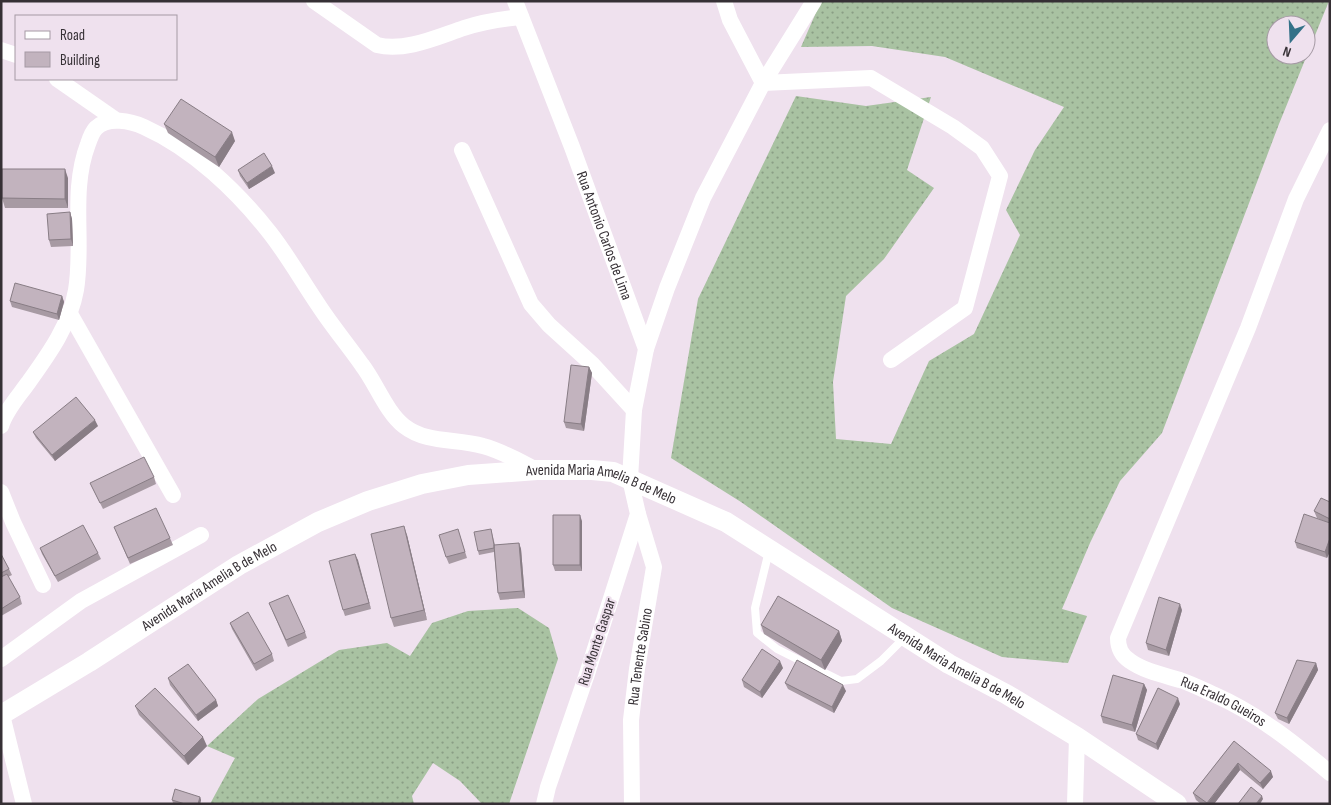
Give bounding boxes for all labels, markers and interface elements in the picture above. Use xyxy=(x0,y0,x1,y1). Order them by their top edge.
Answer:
legend xyxy=(15,15,178,80)
north arrow xyxy=(1266,15,1316,65)
text: Road xyxy=(60,26,85,45)
text: N xyxy=(1281,43,1293,61)
text: Building xyxy=(60,51,100,70)
street label: Rua Antonio Carlos de Lima xyxy=(572,169,637,303)
street label: Avenida Maria Amelia B de Melo xyxy=(524,460,680,508)
street label: Avenida Maria Amelia B de Melo xyxy=(137,537,280,636)
street label: Rua Monte Gaspar xyxy=(574,595,620,688)
street label: Rua Tenente Sabino xyxy=(623,606,657,706)
street label: Avenida Maria Amelia B de Melo xyxy=(884,618,1029,713)
street label: Rua Eraldo Gueiros xyxy=(1178,672,1270,731)

